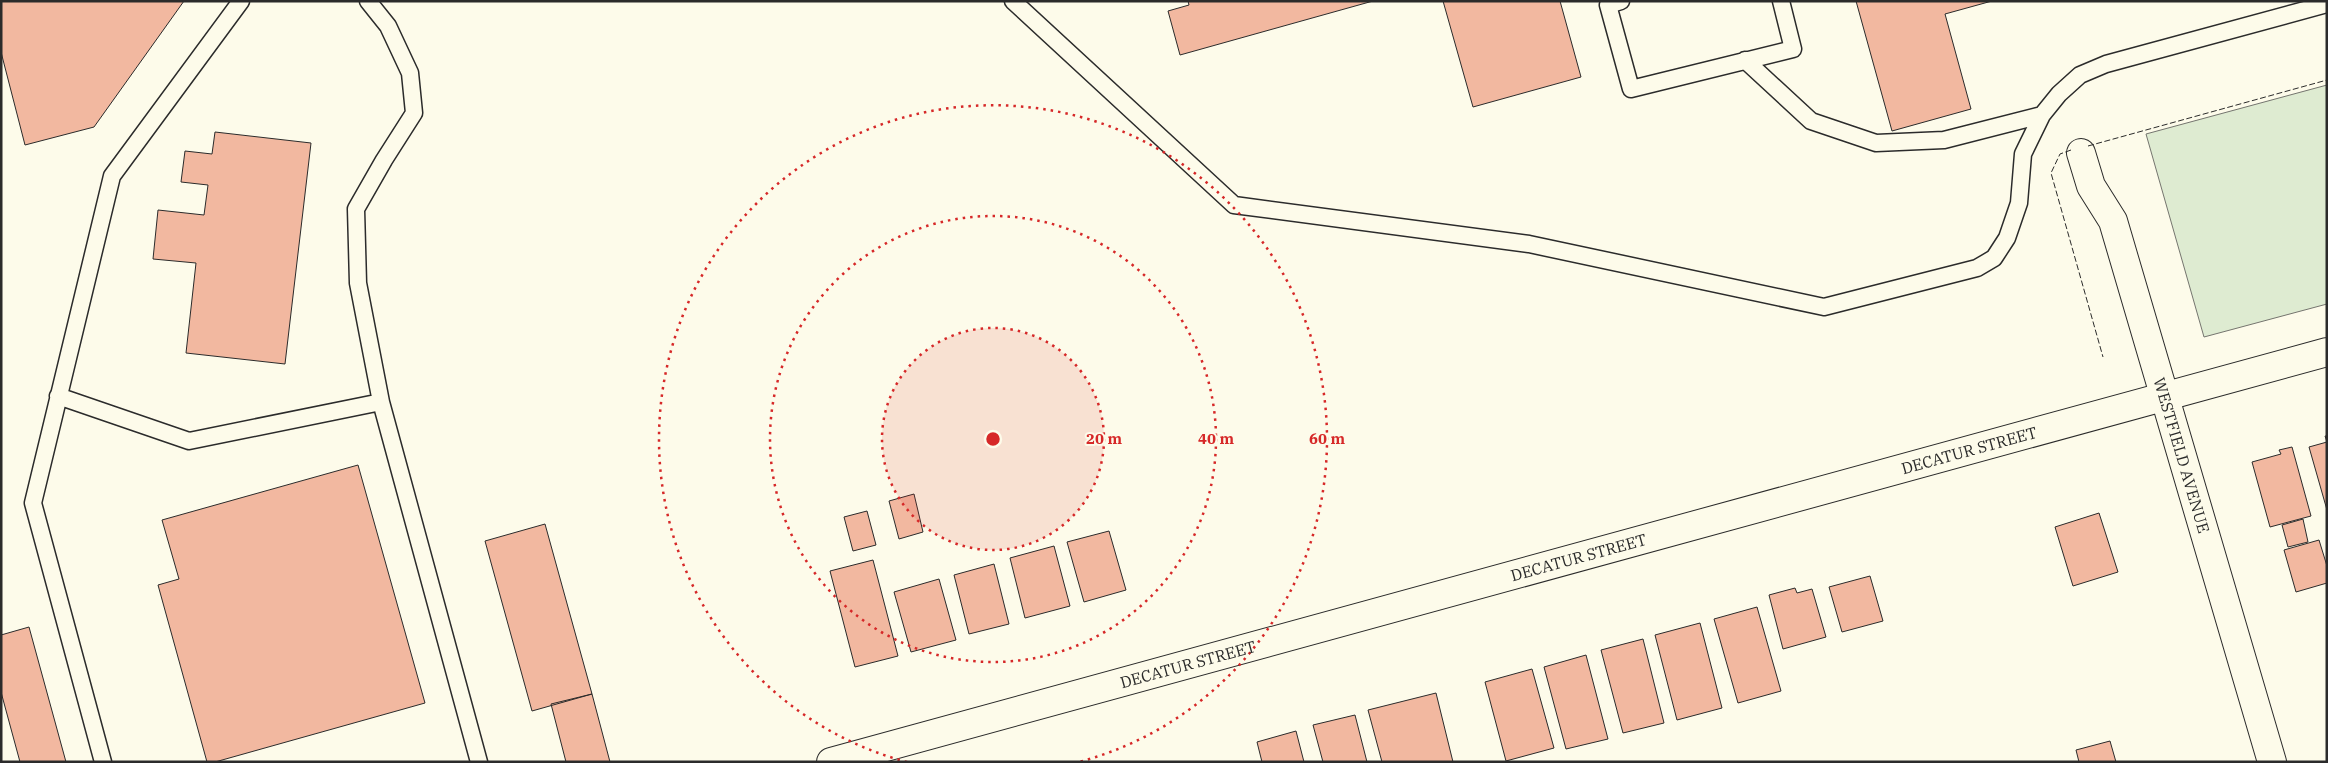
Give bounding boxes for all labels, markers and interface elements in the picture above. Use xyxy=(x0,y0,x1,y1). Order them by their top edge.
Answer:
street label: WESTFIELD AVENUE xyxy=(2150,375,2214,535)
street label: DECATUR STREET xyxy=(1899,422,2039,478)
text: 20 m xyxy=(1086,429,1122,448)
text: 40 m xyxy=(1198,429,1234,448)
text: 60 m xyxy=(1309,429,1345,448)
centre of rings xyxy=(984,430,1002,448)
street label: DECATUR STREET xyxy=(1508,529,1649,585)
street label: DECATUR STREET xyxy=(1118,636,1258,692)

